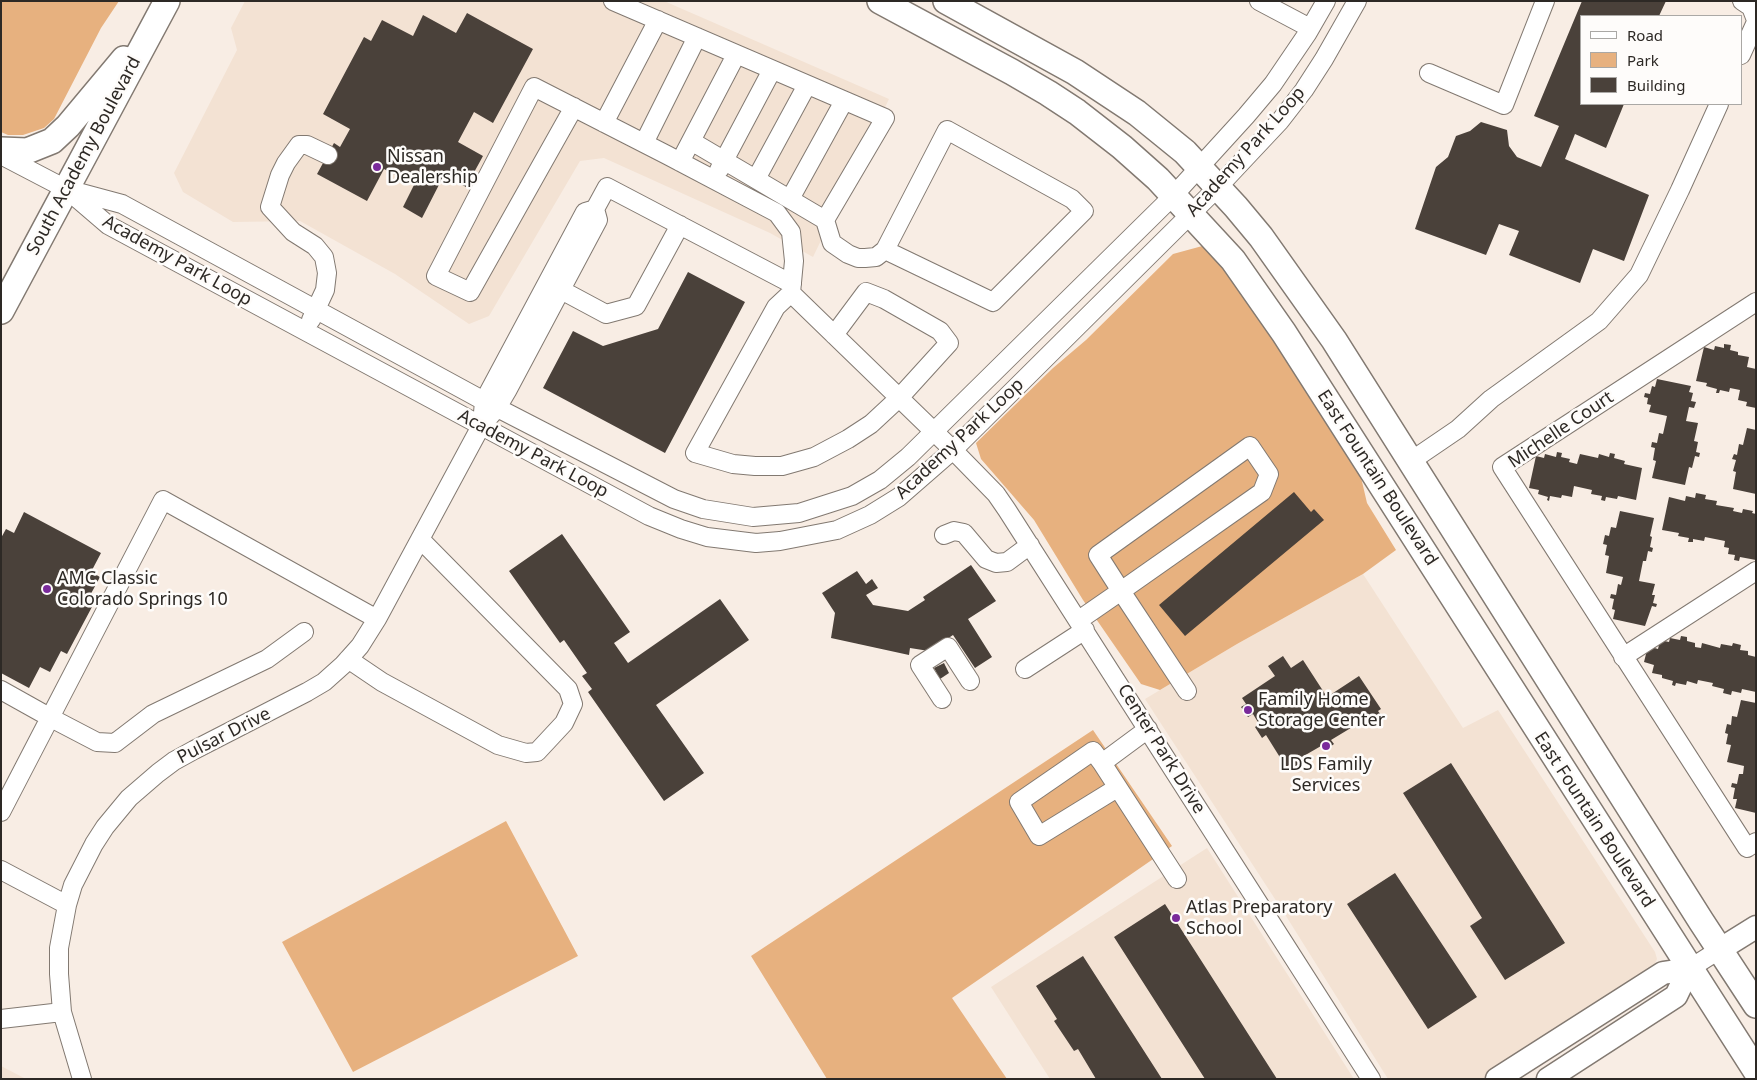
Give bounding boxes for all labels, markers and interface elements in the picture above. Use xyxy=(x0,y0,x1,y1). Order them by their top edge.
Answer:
legend xyxy=(1580,15,1742,105)
text: Road xyxy=(1627,25,1663,45)
text: Park xyxy=(1627,50,1659,70)
street label: South Academy Boulevard xyxy=(22,53,146,259)
text: Building xyxy=(1627,75,1685,95)
street label: Academy Park Loop xyxy=(1182,83,1310,221)
place label: Nissan Dealership xyxy=(387,146,478,188)
marker: Nissan Dealership xyxy=(371,161,383,173)
street label: Academy Park Loop xyxy=(99,211,255,311)
street label: Academy Park Loop xyxy=(892,374,1028,504)
street label: East Fountain Boulevard xyxy=(1312,386,1442,570)
street label: Michelle Court xyxy=(1504,387,1618,473)
street label: Academy Park Loop xyxy=(454,405,612,503)
place label: AMC Classic Colorado Springs 10 xyxy=(57,568,228,610)
marker: AMC Classic Colorado Springs 10 xyxy=(41,583,53,595)
street label: Center Park Drive xyxy=(1112,680,1210,818)
place label: Family Home Storage Center xyxy=(1258,689,1385,732)
street label: Pulsar Drive xyxy=(174,703,274,769)
marker: Family Home Storage Center xyxy=(1242,704,1254,716)
street label: East Fountain Boulevard xyxy=(1529,728,1659,912)
marker: LDS Family Services xyxy=(1320,740,1332,752)
place label: LDS Family Services xyxy=(1280,754,1372,796)
place label: Atlas Preparatory School xyxy=(1186,897,1333,940)
marker: Atlas Preparatory School xyxy=(1170,912,1182,924)

